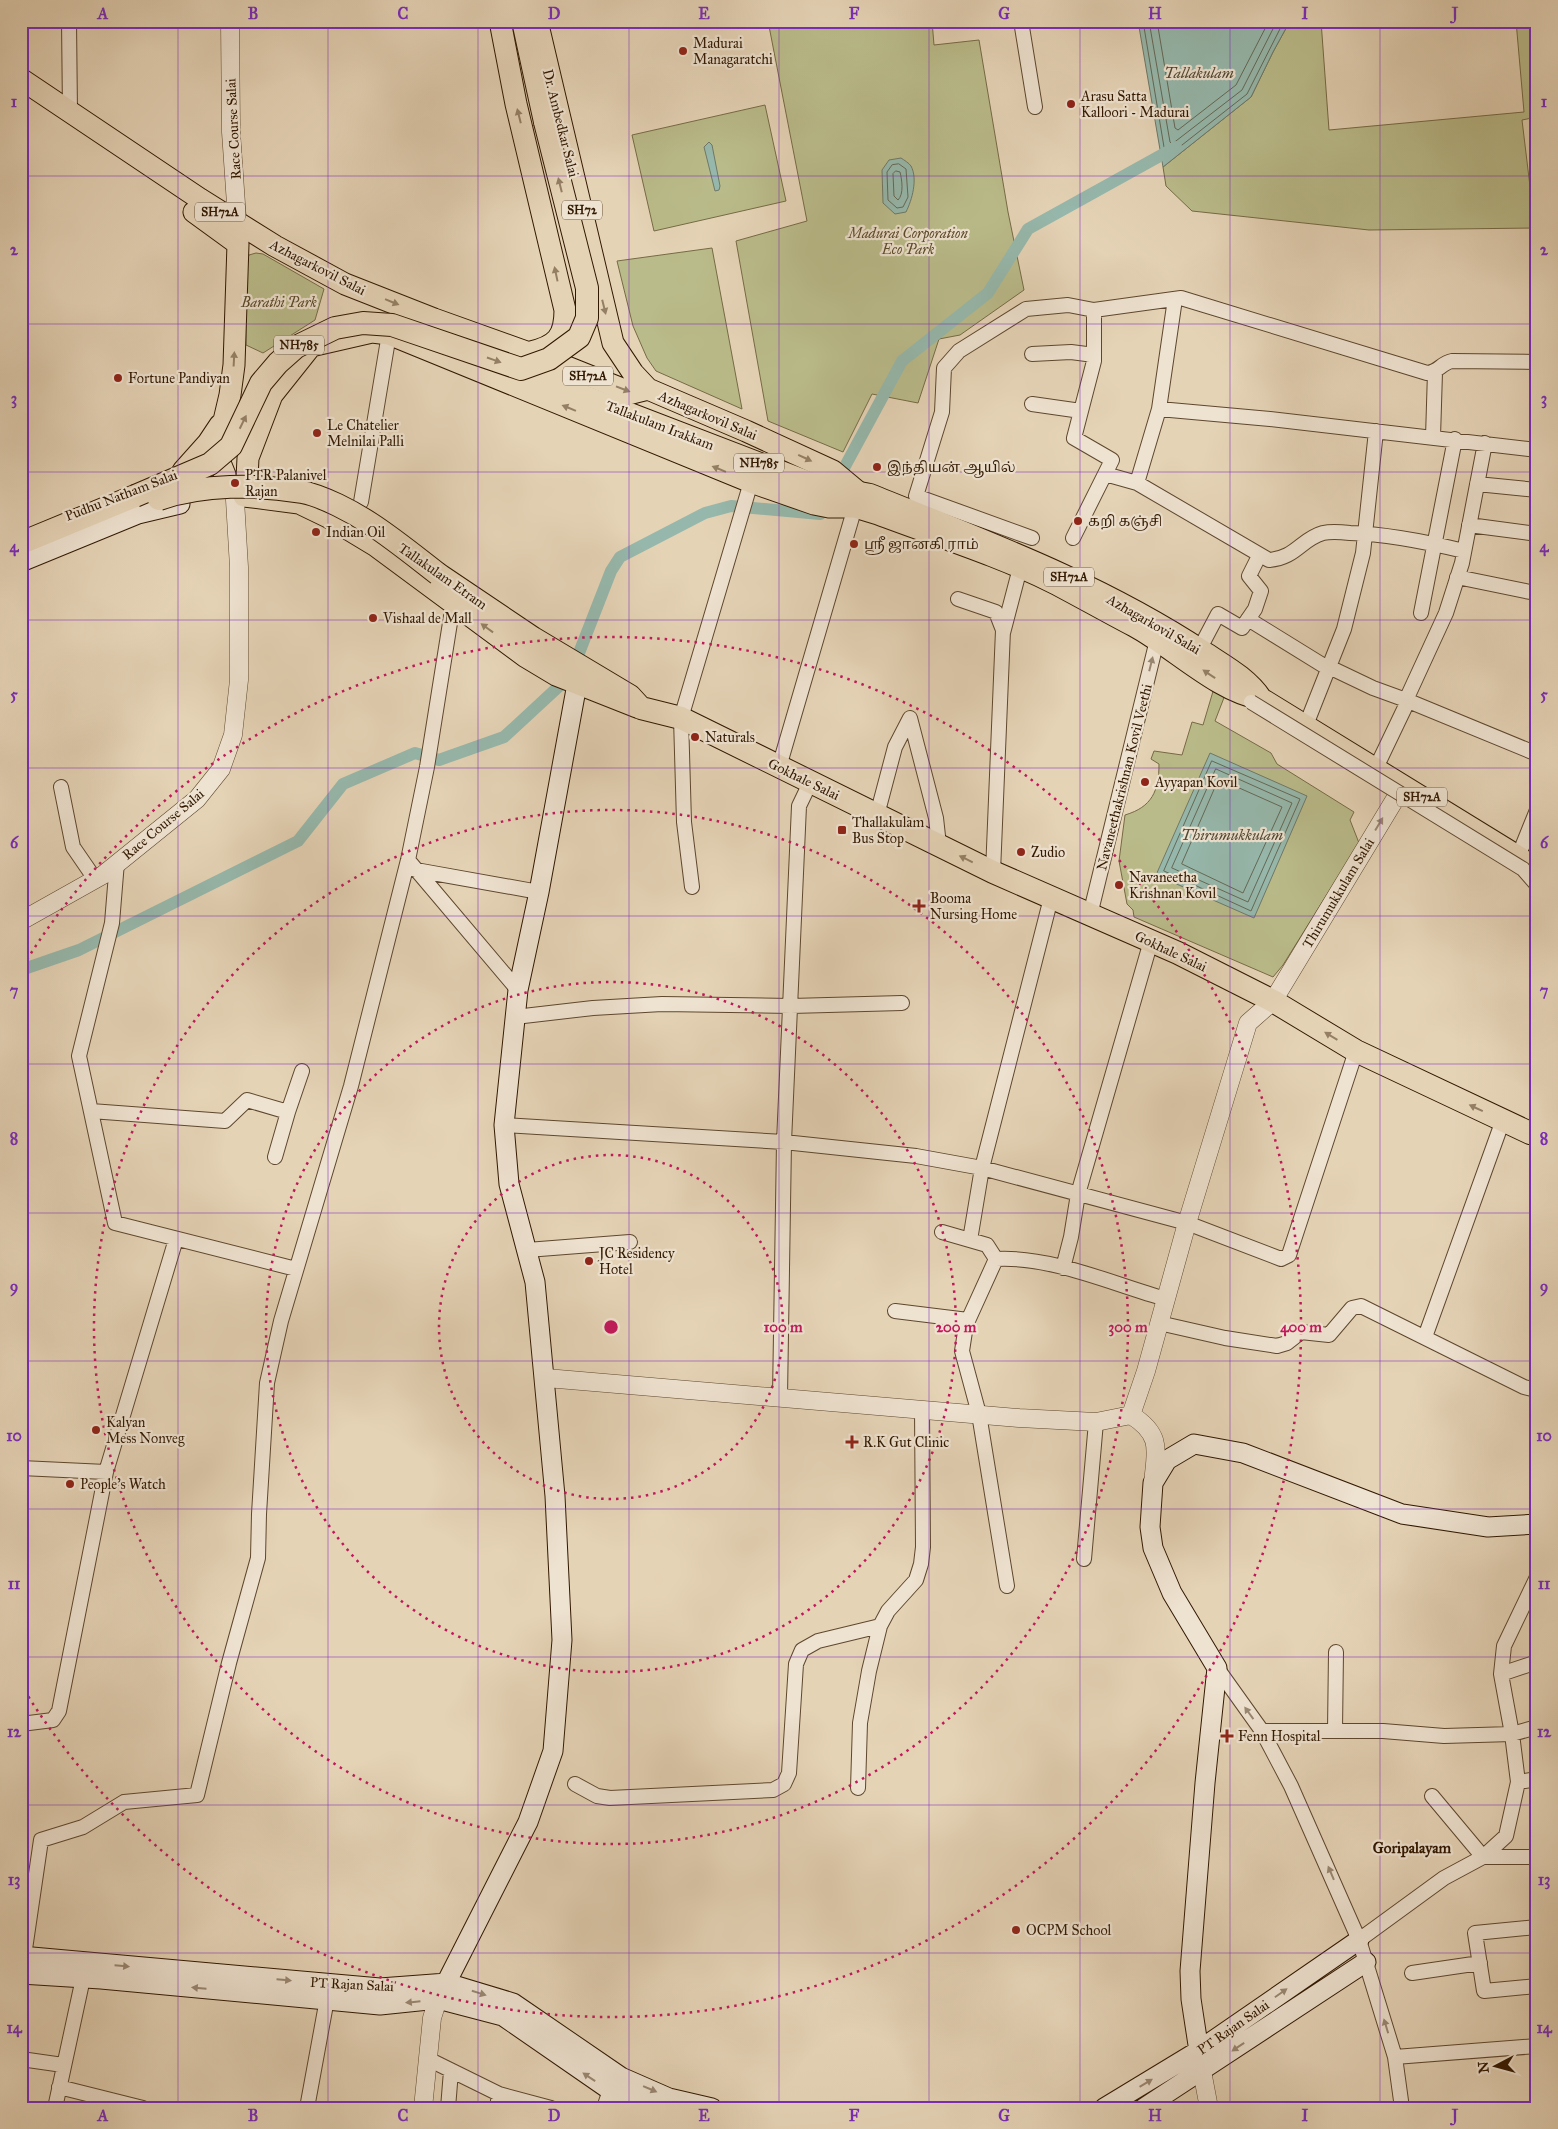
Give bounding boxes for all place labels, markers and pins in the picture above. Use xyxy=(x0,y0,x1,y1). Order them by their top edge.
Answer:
place label: Madurai Managaratchi xyxy=(693,35,773,68)
marker: Madurai Managaratchi xyxy=(677,45,689,57)
place label: Arasu Satta Kalloori - Madurai xyxy=(1080,88,1190,121)
marker: Arasu Satta Kalloori - Madurai xyxy=(1065,98,1077,110)
place label: Fortune Pandiyan xyxy=(128,370,230,387)
marker: Fortune Pandiyan xyxy=(112,372,124,384)
place label: Le Chatelier Melnilai Palli xyxy=(327,417,404,450)
marker: Le Chatelier Melnilai Palli xyxy=(311,427,323,439)
place label: இந்தியன் ஆயில் xyxy=(887,459,1015,478)
marker: இந்தியன் ஆயில் xyxy=(871,461,883,473)
place label: PTR Palanivel Rajan xyxy=(245,467,327,500)
marker: PTR Palanivel Rajan xyxy=(229,477,241,489)
place label: கறி கஞ்சி xyxy=(1088,513,1162,531)
marker: கறி கஞ்சி xyxy=(1072,515,1084,527)
place label: Indian Oil xyxy=(326,524,385,541)
marker: Indian Oil xyxy=(310,526,322,538)
place label: ஶ்ரீ ஜானகி ராம் xyxy=(864,536,979,555)
marker: ஶ்ரீ ஜானகி ராம் xyxy=(848,538,860,550)
place label: Vishaal de Mall xyxy=(382,610,472,627)
marker: Vishaal de Mall xyxy=(367,612,379,624)
place label: Naturals xyxy=(705,729,755,746)
marker: Naturals xyxy=(689,731,701,743)
place label: Ayyapan Kovil xyxy=(1154,774,1238,791)
marker: Ayyapan Kovil xyxy=(1139,776,1151,788)
place label: Thallakulam Bus Stop xyxy=(852,814,924,847)
marker: Thallakulam Bus Stop xyxy=(836,824,848,836)
place label: Zudio xyxy=(1031,844,1065,861)
marker: Zudio xyxy=(1015,846,1027,858)
place label: Navaneetha Krishnan Kovil xyxy=(1129,869,1216,902)
marker: Navaneetha Krishnan Kovil xyxy=(1113,879,1125,891)
place label: Booma Nursing Home xyxy=(930,890,1017,923)
marker: Booma Nursing Home xyxy=(912,899,926,913)
place label: JC Residency Hotel xyxy=(597,1245,675,1278)
marker: JC Residency Hotel xyxy=(583,1255,595,1267)
centre of rings xyxy=(602,1318,620,1336)
place label: Kalyan Mess Nonveg xyxy=(106,1414,185,1447)
marker: Kalyan Mess Nonveg xyxy=(90,1424,102,1436)
place label: R.K Gut Clinic xyxy=(863,1434,949,1451)
marker: R.K Gut Clinic xyxy=(845,1435,859,1449)
place label: People's Watch xyxy=(80,1476,166,1493)
marker: People's Watch xyxy=(64,1478,76,1490)
place label: Fenn Hospital xyxy=(1238,1728,1321,1745)
marker: Fenn Hospital xyxy=(1220,1729,1234,1743)
place label: OCPM School xyxy=(1026,1922,1112,1939)
marker: OCPM School xyxy=(1010,1924,1022,1936)

